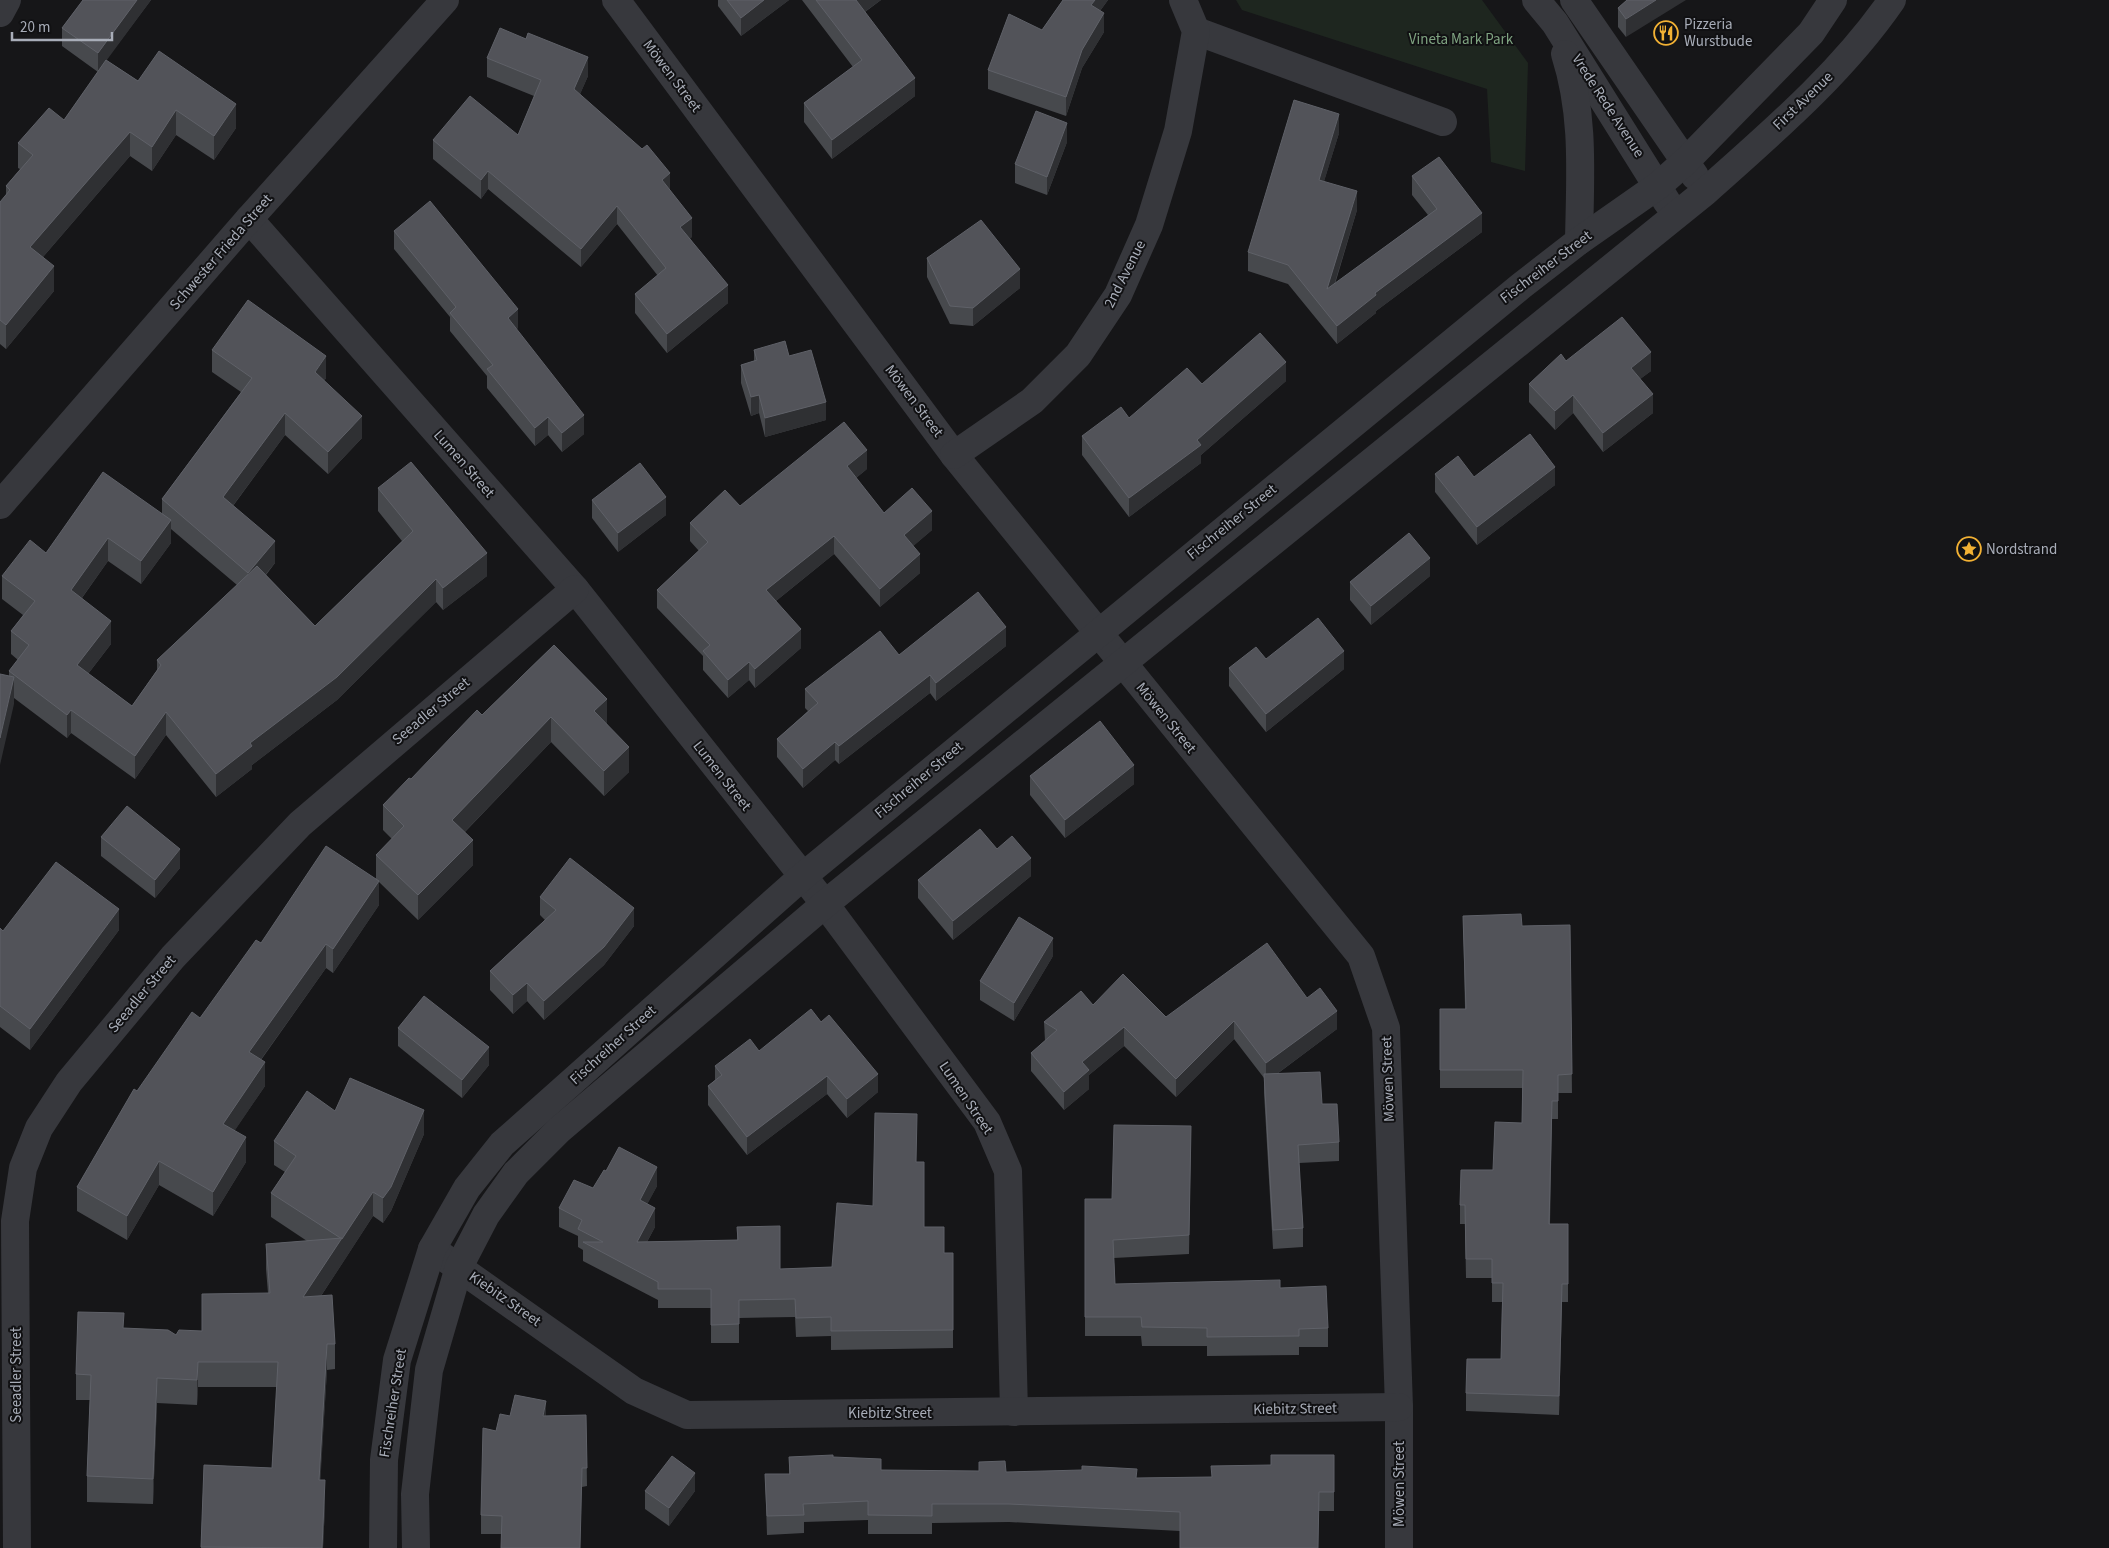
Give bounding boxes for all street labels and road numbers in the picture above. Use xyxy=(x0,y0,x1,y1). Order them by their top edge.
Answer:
street label: Möwen Street xyxy=(638,35,706,117)
street label: Vrede Rede Avenue xyxy=(1567,50,1649,162)
street label: First Avenue xyxy=(1768,67,1838,135)
street label: Schwester Frieda Street xyxy=(165,189,277,315)
street label: Fischreiher Street xyxy=(1496,226,1596,308)
street label: 2nd Avenue xyxy=(1099,237,1151,311)
street label: Möwen Street xyxy=(880,360,948,442)
street label: Lumen Street xyxy=(429,425,499,503)
street label: Fischreiher Street xyxy=(1183,479,1281,565)
street label: Seeadler Street xyxy=(388,672,474,750)
street label: Möwen Street xyxy=(1131,678,1201,758)
street label: Lumen Street xyxy=(688,736,756,816)
street label: Fischreiher Street xyxy=(870,737,968,823)
street label: Seeadler Street xyxy=(103,951,181,1037)
street label: Fischreiher Street xyxy=(565,1000,661,1090)
street label: Möwen Street xyxy=(1376,1036,1400,1122)
street label: Lumen Street xyxy=(934,1057,998,1139)
street label: Kiebitz Street xyxy=(465,1266,545,1332)
street label: Seeadler Street xyxy=(6,1327,27,1423)
street label: Fischreiher Street xyxy=(374,1347,412,1459)
street label: Kiebitz Street xyxy=(1253,1398,1337,1420)
street label: Kiebitz Street xyxy=(848,1403,932,1424)
street label: Möwen Street xyxy=(1389,1441,1410,1527)

